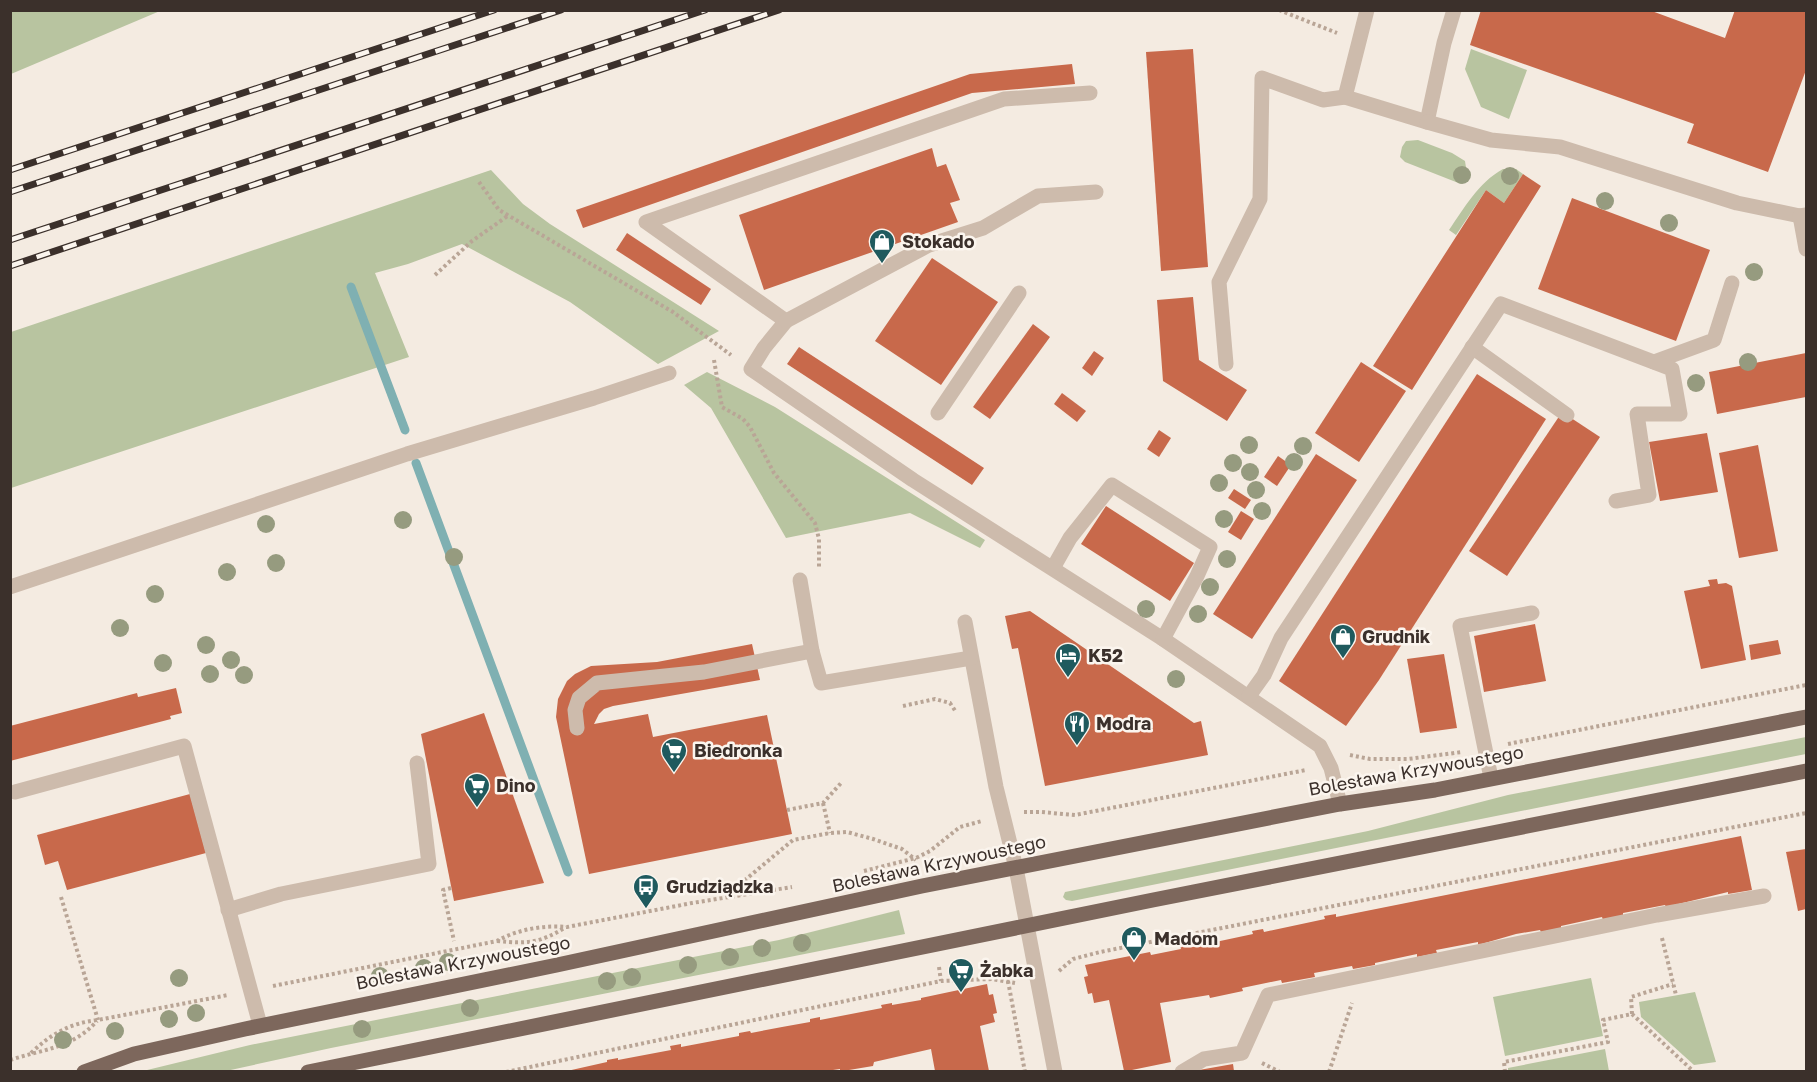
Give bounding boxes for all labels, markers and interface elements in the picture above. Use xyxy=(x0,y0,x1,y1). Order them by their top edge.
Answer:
shop icon: Stokado xyxy=(867,227,897,265)
place label: Stokado xyxy=(902,230,975,252)
shop icon: Grudnik xyxy=(1328,622,1358,660)
place label: Grudnik xyxy=(1362,625,1431,647)
hotel icon: K52 xyxy=(1053,641,1083,679)
place label: K52 xyxy=(1088,644,1123,666)
restaurant icon: Modra xyxy=(1062,709,1092,747)
place label: Modra xyxy=(1096,712,1151,734)
supermarket icon: Biedronka xyxy=(659,736,689,774)
place label: Biedronka xyxy=(694,739,782,761)
street label: Bolesława Krzywoustego xyxy=(1307,740,1525,800)
supermarket icon: Dino xyxy=(462,771,492,809)
place label: Dino xyxy=(496,774,536,796)
street label: Bolesława Krzywoustego xyxy=(830,830,1048,896)
bus stop icon: Grudziądzka xyxy=(631,872,661,910)
place label: Grudziądzka xyxy=(666,875,774,897)
shop icon: Madom xyxy=(1119,924,1149,962)
place label: Madom xyxy=(1154,927,1218,949)
street label: Bolesława Krzywoustego xyxy=(354,930,572,994)
supermarket icon: Żabka xyxy=(946,956,976,994)
place label: Żabka xyxy=(980,959,1034,981)

